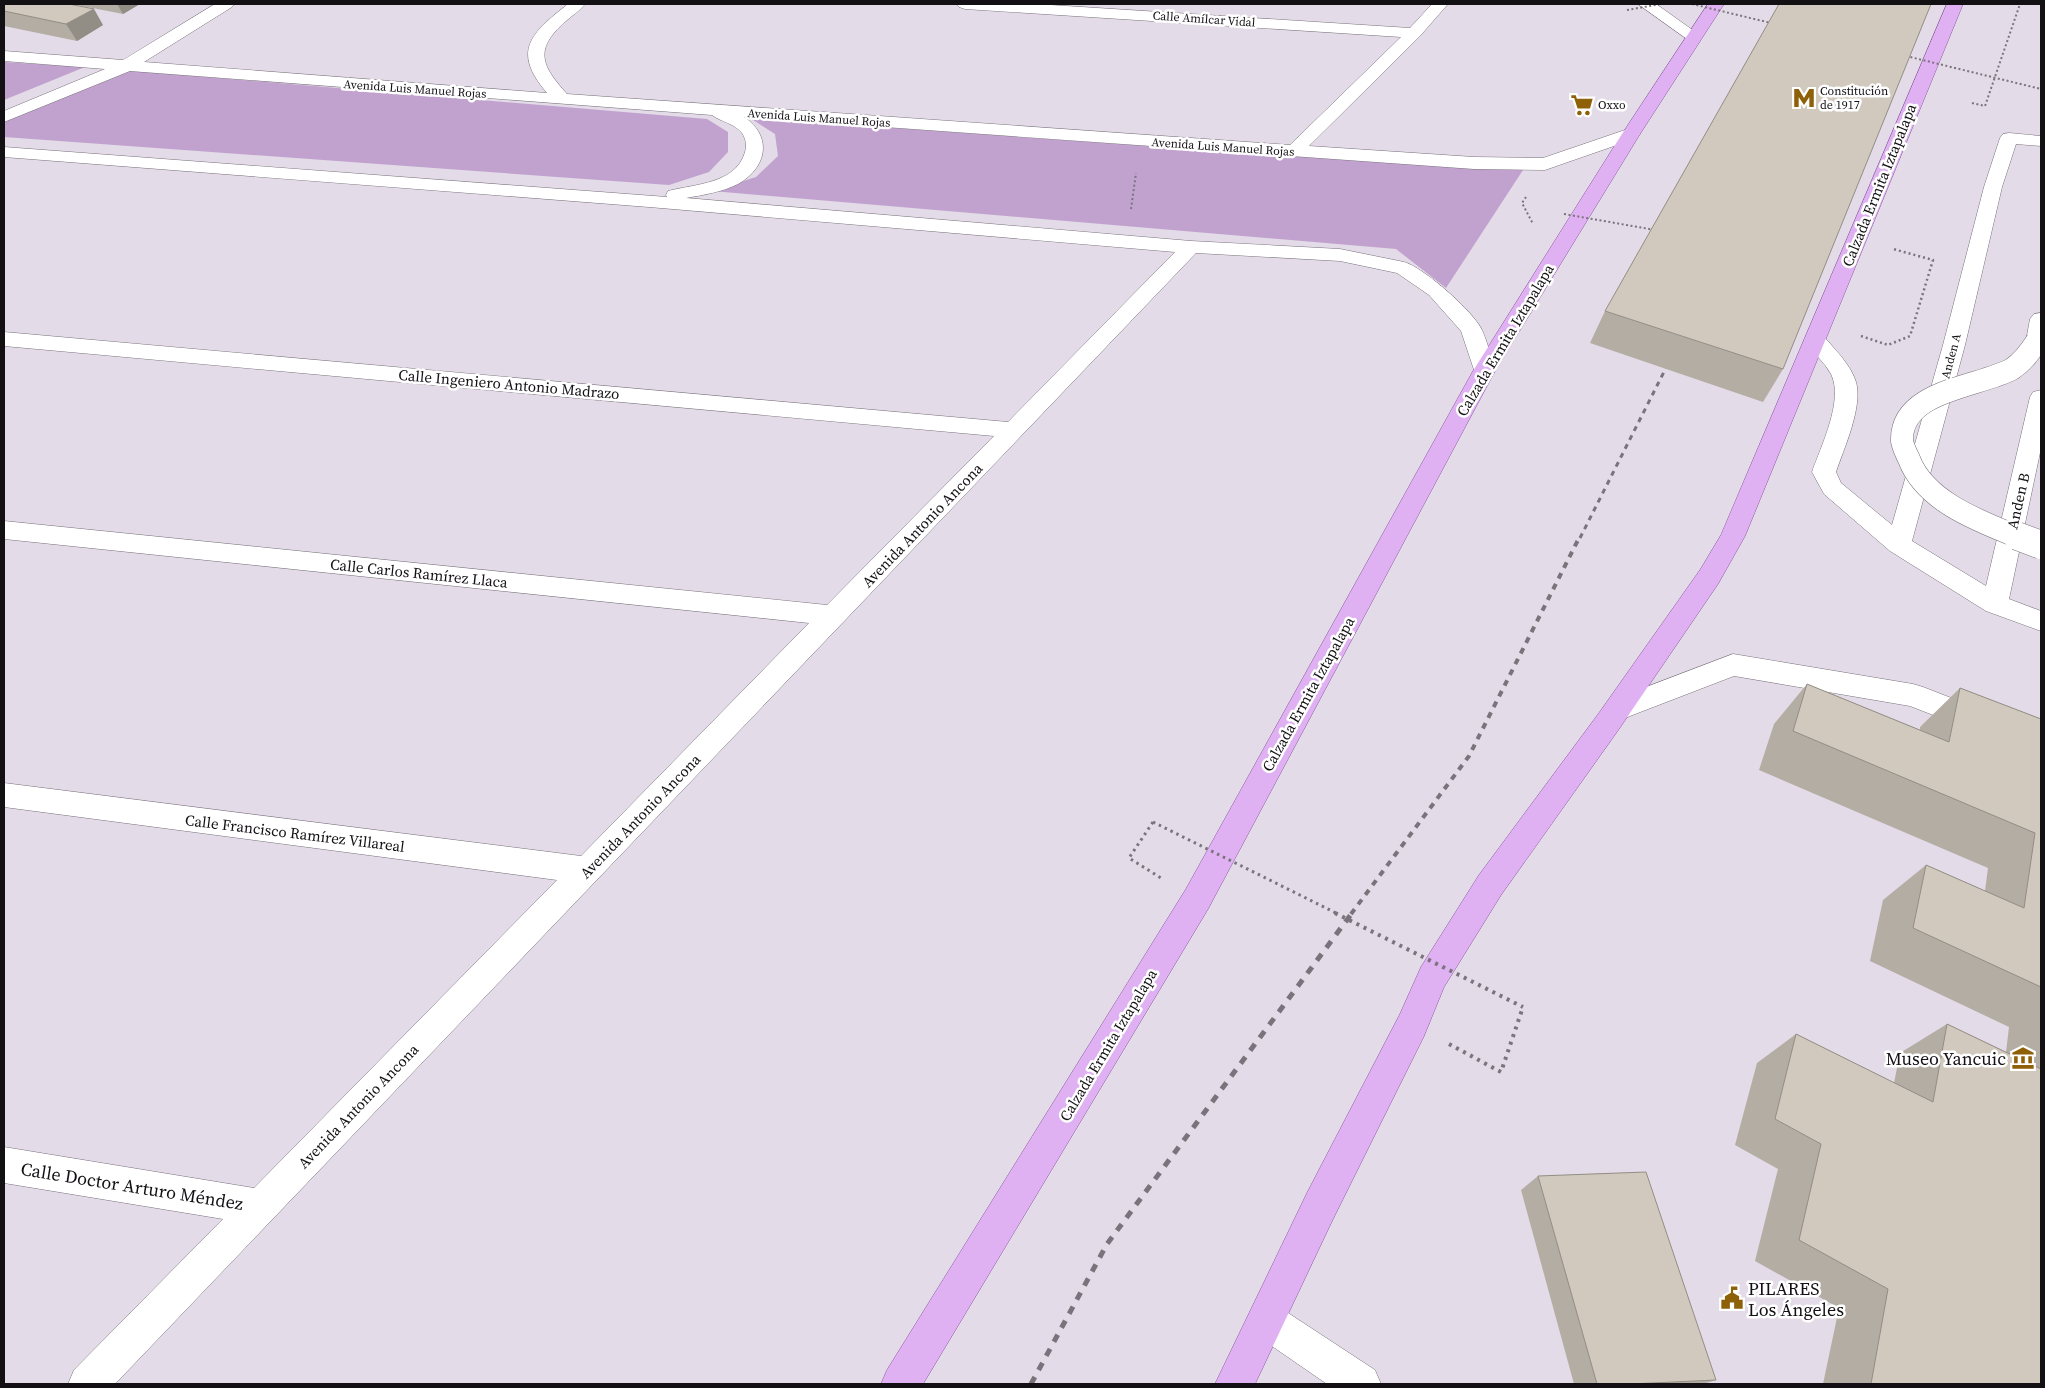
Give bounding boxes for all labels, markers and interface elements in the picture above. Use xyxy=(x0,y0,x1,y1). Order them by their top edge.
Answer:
street label: Calle Amílcar Vidal xyxy=(1152,7,1256,31)
street label: Avenida Luis Manuel Rojas xyxy=(343,76,487,102)
place label: Constitución de 1917 xyxy=(1820,83,1888,113)
metro station icon: Constitución de 1917 xyxy=(1791,85,1817,111)
supermarket icon: Oxxo xyxy=(1569,92,1595,118)
place label: Oxxo xyxy=(1598,97,1626,113)
street label: Calzada Ermita Iztapalapa xyxy=(1837,100,1921,270)
street label: Avenida Luis Manuel Rojas xyxy=(747,105,891,131)
street label: Avenida Luis Manuel Rojas xyxy=(1151,134,1295,160)
street label: Calzada Ermita Iztapalapa xyxy=(1451,260,1559,420)
street label: Anden A xyxy=(1937,332,1965,380)
street label: Calle Ingeniero Antonio Madrazo xyxy=(398,364,620,404)
street label: Avenida Antonio Ancona xyxy=(857,458,987,592)
street label: Anden B xyxy=(2001,471,2035,531)
street label: Calle Carlos Ramírez Llaca xyxy=(329,553,509,593)
street label: Calzada Ermita Iztapalapa xyxy=(1257,613,1360,775)
street label: Avenida Antonio Ancona xyxy=(575,749,705,883)
street label: Calle Francisco Ramírez Villareal xyxy=(184,809,407,857)
street label: Calzada Ermita Iztapalapa xyxy=(1054,965,1162,1125)
street label: Avenida Antonio Ancona xyxy=(293,1039,423,1173)
museum icon: Museo Yancuic xyxy=(2010,1045,2036,1071)
place label: Museo Yancuic xyxy=(1886,1046,2006,1071)
street label: Calle Doctor Arturo Méndez xyxy=(19,1156,245,1216)
place label: PILARES Los Ángeles xyxy=(1748,1276,1844,1322)
public building icon: PILARES Los Ángeles xyxy=(1719,1285,1745,1311)

